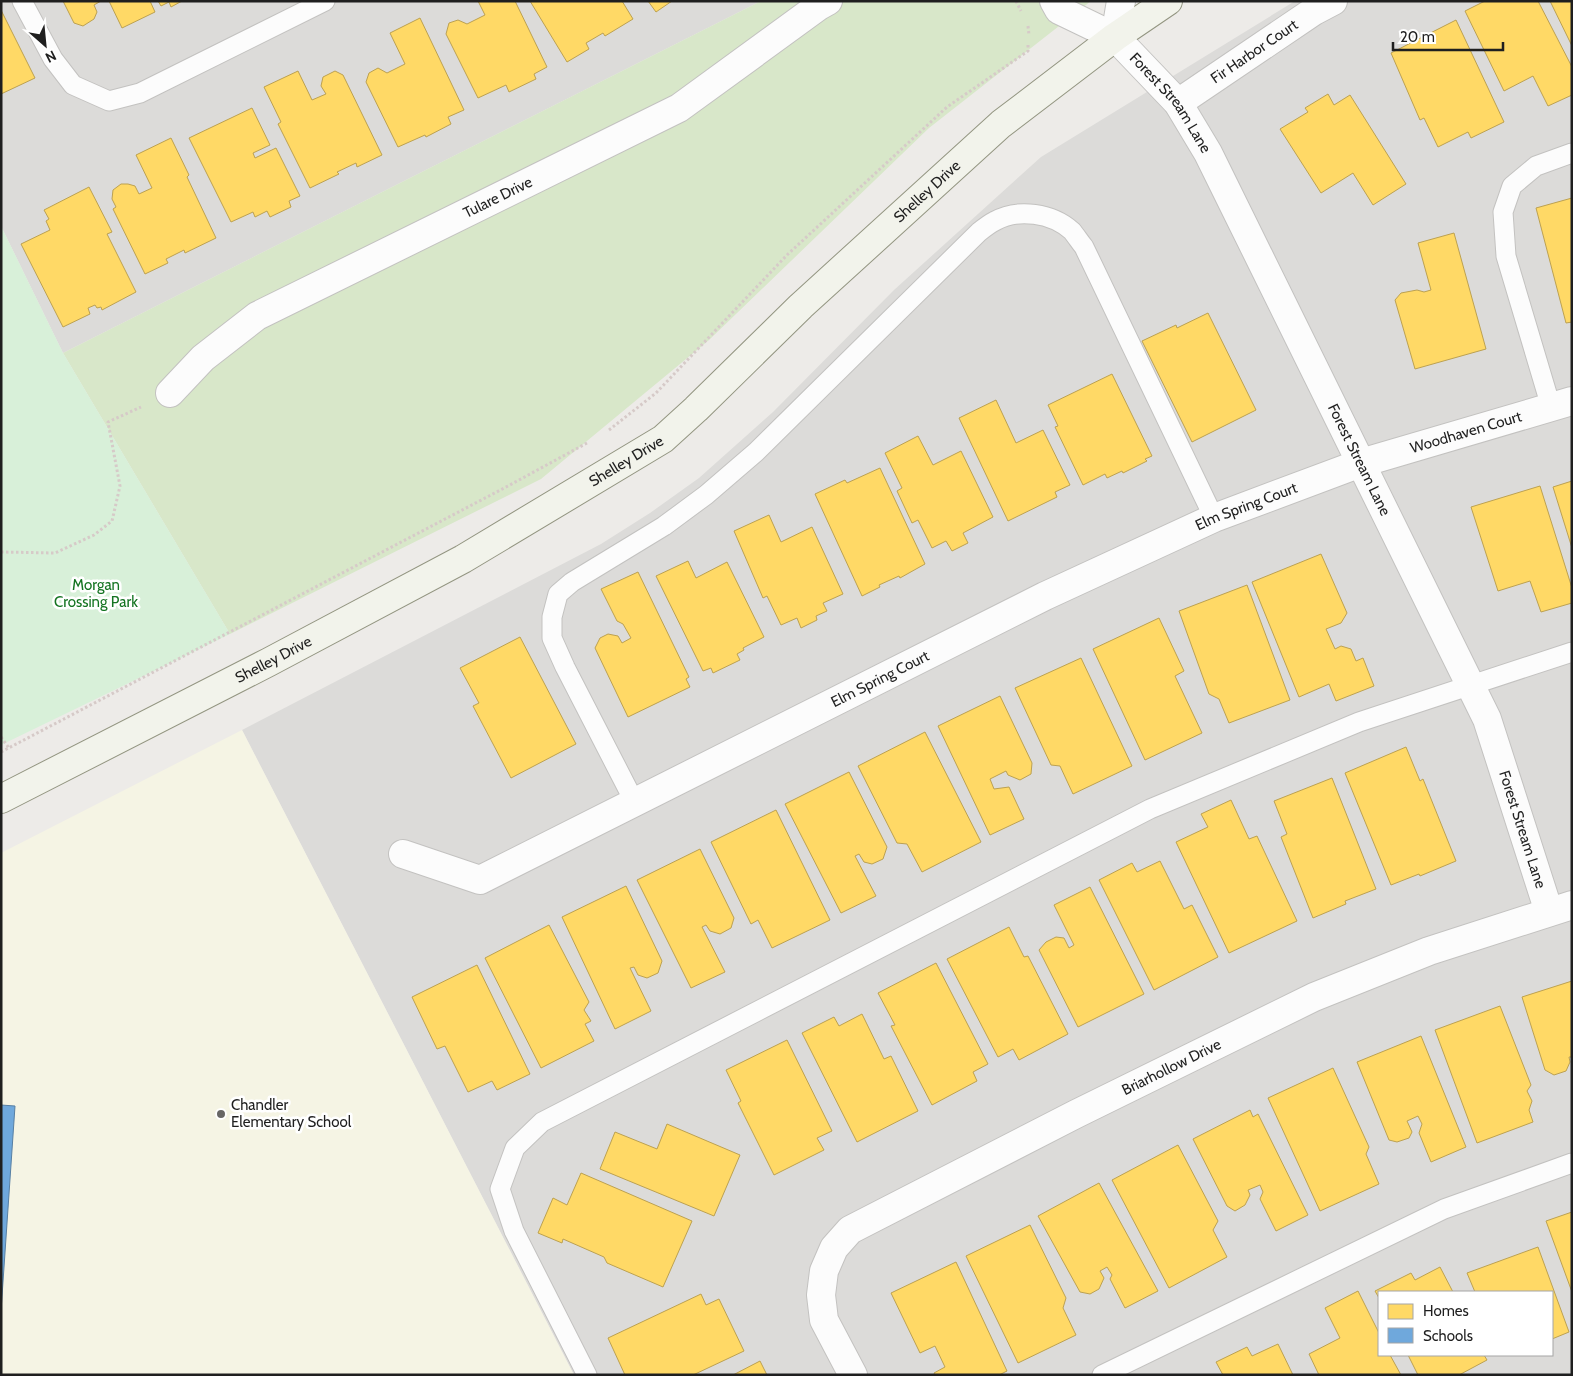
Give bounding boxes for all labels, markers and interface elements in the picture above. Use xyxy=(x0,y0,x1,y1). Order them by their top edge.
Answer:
street label: Fir Harbor Court xyxy=(1207,16,1301,87)
north arrow xyxy=(20,20,70,70)
scale bar xyxy=(1393,20,1503,52)
text: 20 m xyxy=(1400,28,1435,46)
text: N xyxy=(42,46,59,67)
street label: Forest Stream Lane xyxy=(1126,49,1215,156)
street label: Shelley Drive xyxy=(890,156,964,226)
street label: Tulare Drive xyxy=(460,173,536,222)
street label: Forest Stream Lane xyxy=(1324,401,1395,519)
street label: Woodhaven Court xyxy=(1408,407,1524,457)
street label: Shelley Drive xyxy=(586,432,667,490)
street label: Elm Spring Court xyxy=(1192,479,1300,534)
park label: Morgan Crossing Park xyxy=(54,576,138,611)
street label: Shelley Drive xyxy=(232,632,315,687)
street label: Elm Spring Court xyxy=(828,647,932,711)
street label: Forest Stream Lane xyxy=(1495,768,1550,891)
street label: Briarhollow Drive xyxy=(1119,1035,1224,1099)
place label: Chandler Elementary School xyxy=(231,1096,352,1131)
marker: Chandler Elementary School xyxy=(215,1108,227,1120)
legend xyxy=(1378,1291,1553,1356)
text: Homes xyxy=(1423,1302,1469,1320)
text: Schools xyxy=(1423,1327,1473,1345)

